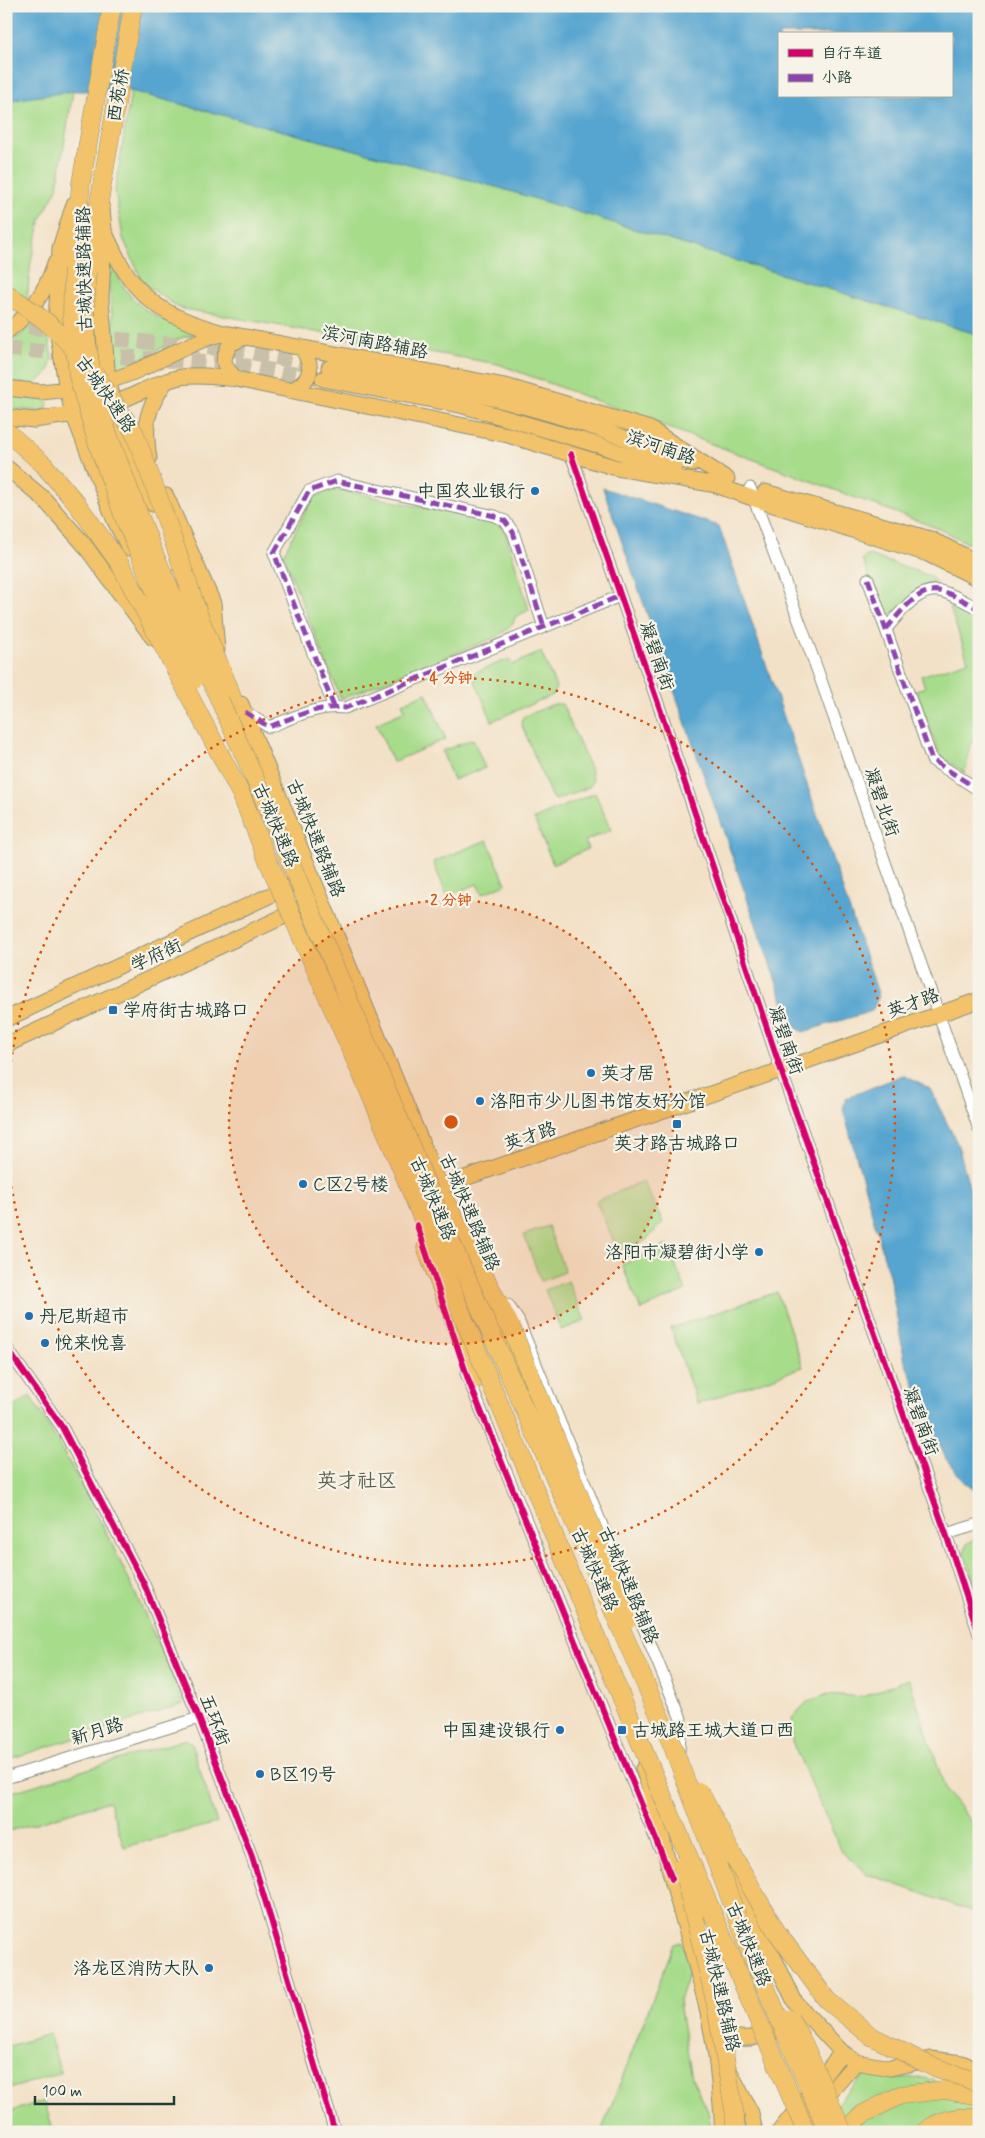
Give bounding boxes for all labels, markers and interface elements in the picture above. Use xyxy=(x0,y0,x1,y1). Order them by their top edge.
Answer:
legend xyxy=(778,32,952,98)
text: 自行车道 xyxy=(822,44,882,64)
street label: 西苑桥 xyxy=(102,67,135,124)
text: 小路 xyxy=(822,68,852,88)
street label: 古城快速路辅路 xyxy=(72,206,98,332)
street label: 滨河南路辅路 xyxy=(320,321,430,365)
street label: 古城快速路 xyxy=(70,351,141,438)
street label: 滨河南路 xyxy=(623,425,699,471)
place label: 中国农业银行 xyxy=(417,480,525,504)
marker: 中国农业银行 xyxy=(529,485,541,497)
street label: 凝碧南街 xyxy=(633,618,679,694)
text: 4 分钟 xyxy=(430,669,472,689)
street label: 凝碧北街 xyxy=(858,764,904,840)
street label: 古城快速路辅路 xyxy=(280,775,350,901)
street label: 古城快速路 xyxy=(246,779,304,872)
text: 2 分钟 xyxy=(430,891,472,911)
street label: 学府街 xyxy=(127,934,186,978)
street label: 英才路 xyxy=(884,983,943,1024)
place label: 学府街古城路口 xyxy=(123,999,249,1023)
street label: 凝碧南街 xyxy=(762,1002,808,1078)
marker: 学府街古城路口 xyxy=(107,1004,119,1016)
place label: 英才居 xyxy=(601,1062,655,1086)
marker: 英才居 xyxy=(585,1067,597,1079)
place label: 洛阳市少儿图书馆友好分馆 xyxy=(490,1090,706,1114)
marker: 洛阳市少儿图书馆友好分馆 xyxy=(474,1095,486,1107)
centre of rings xyxy=(442,1113,460,1131)
street label: 英才路 xyxy=(501,1117,560,1157)
marker: 英才路古城路口 xyxy=(671,1118,683,1130)
place label: 英才路古城路口 xyxy=(614,1132,740,1156)
street label: 古城快速路辅路 xyxy=(433,1150,505,1275)
street label: 古城快速路 xyxy=(403,1152,461,1245)
place label: C区2号楼 xyxy=(313,1173,389,1197)
marker: C区2号楼 xyxy=(297,1178,309,1190)
place label: 洛阳市凝碧街小学 xyxy=(605,1241,749,1265)
marker: 洛阳市凝碧街小学 xyxy=(753,1246,765,1258)
place label: 丹尼斯超市 xyxy=(39,1305,129,1329)
marker: 丹尼斯超市 xyxy=(23,1310,35,1322)
place label: 悦来悦喜 xyxy=(55,1332,127,1356)
marker: 悦来悦喜 xyxy=(39,1337,51,1349)
street label: 凝碧南街 xyxy=(896,1383,944,1459)
district label: 英才社区 xyxy=(317,1468,397,1495)
street label: 古城快速路 xyxy=(565,1523,623,1615)
street label: 古城快速路辅路 xyxy=(592,1523,664,1648)
street label: 五环街 xyxy=(193,1691,235,1750)
street label: 新月路 xyxy=(68,1713,127,1751)
place label: 中国建设银行 xyxy=(442,1719,550,1743)
place label: 古城路王城大道口西 xyxy=(632,1719,794,1743)
marker: 中国建设银行 xyxy=(554,1724,566,1736)
marker: 古城路王城大道口西 xyxy=(616,1724,628,1736)
place label: B区19号 xyxy=(270,1763,336,1787)
marker: B区19号 xyxy=(254,1768,266,1780)
street label: 古城快速路 xyxy=(720,1898,776,1991)
street label: 古城快速路辅路 xyxy=(693,1926,745,2054)
place label: 洛龙区消防大队 xyxy=(73,1957,199,1981)
marker: 洛龙区消防大队 xyxy=(203,1962,215,1974)
scale bar xyxy=(35,2073,174,2105)
text: 100 m xyxy=(42,2082,82,2102)

